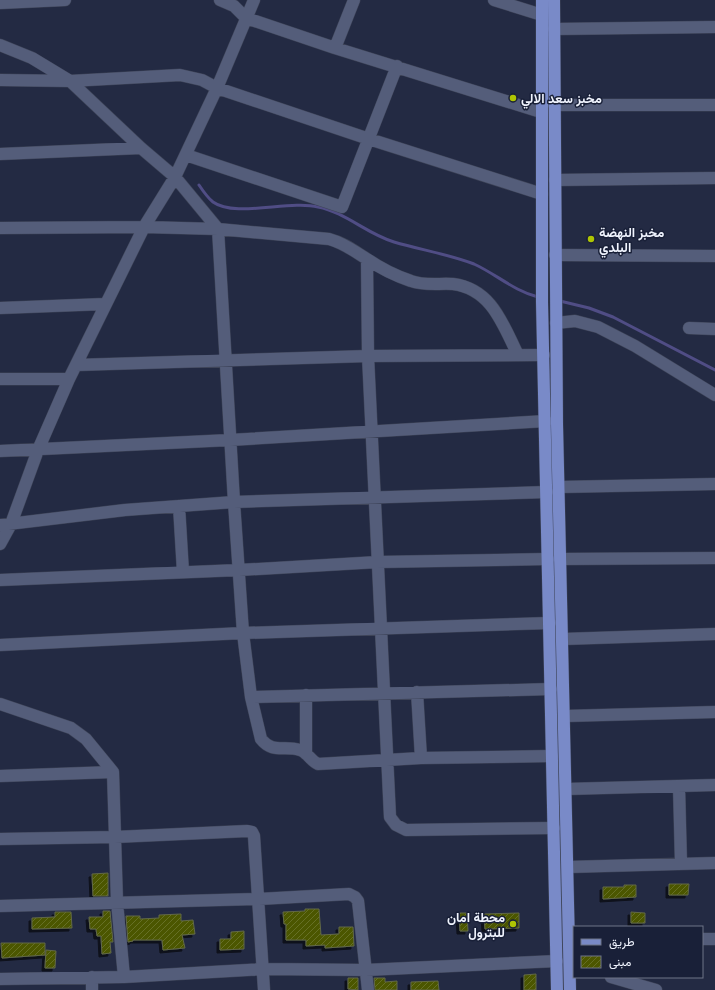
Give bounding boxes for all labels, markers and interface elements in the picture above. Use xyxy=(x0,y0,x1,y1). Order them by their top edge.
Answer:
place label: مخبز سعد الالي xyxy=(521,89,602,109)
marker: مخبز سعد الالي xyxy=(508,93,518,103)
place label: مخبز النهضة البلدي xyxy=(599,223,664,258)
marker: مخبز النهضة البلدي xyxy=(586,234,596,244)
place label: محطة امان للبترول xyxy=(447,908,505,941)
marker: محطة امان للبترول xyxy=(508,919,518,929)
legend xyxy=(573,926,703,978)
text: طريق xyxy=(609,933,635,950)
text: مبنى xyxy=(609,953,631,970)

